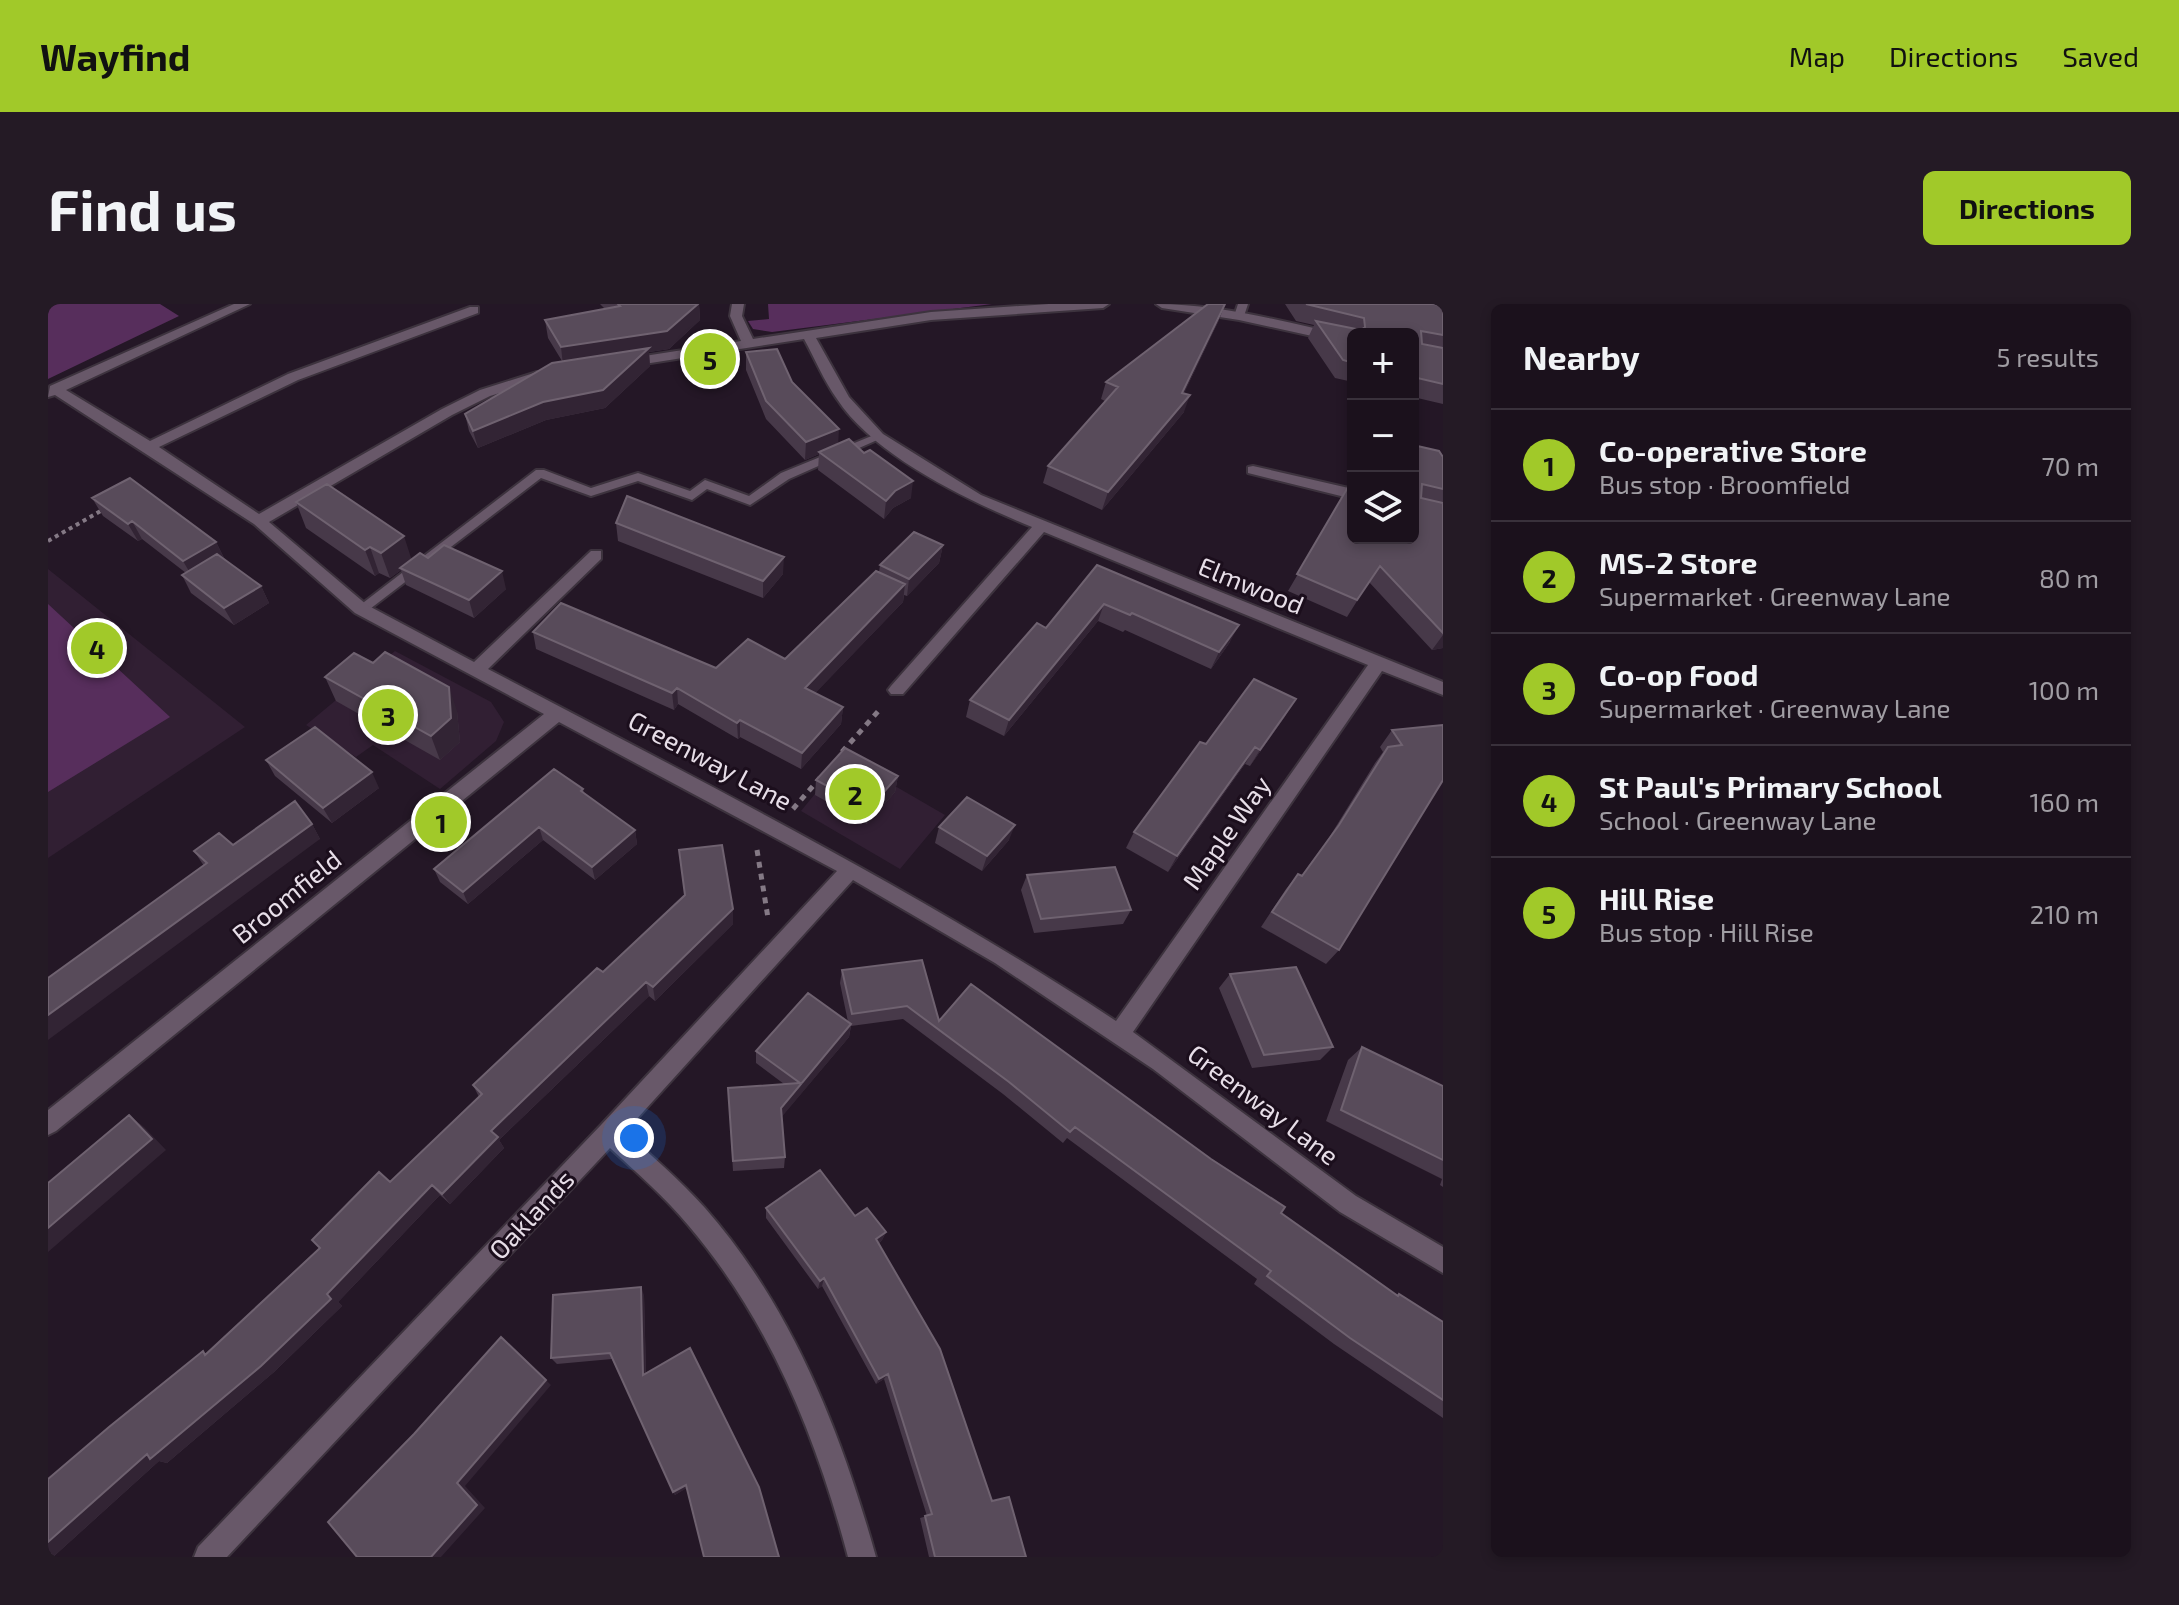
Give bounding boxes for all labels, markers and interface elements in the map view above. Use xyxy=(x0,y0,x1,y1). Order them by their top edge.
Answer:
text: Wayfind xyxy=(40,33,191,79)
text: Map xyxy=(1789,39,1845,73)
text: Directions xyxy=(1889,39,2018,73)
text: Saved xyxy=(2062,39,2139,73)
button: Directions xyxy=(1923,171,2131,245)
text: Find us xyxy=(48,175,237,242)
map controls xyxy=(1347,328,1419,544)
button: + xyxy=(1347,328,1419,400)
pin: 5 xyxy=(684,329,736,389)
text: Nearby xyxy=(1523,336,1640,377)
text: 5 results xyxy=(1997,341,2099,372)
button: − xyxy=(1347,400,1419,472)
text: Co-operative Store xyxy=(1599,432,1867,468)
text: 1 xyxy=(1543,450,1555,481)
text: 70 m xyxy=(2041,450,2099,481)
text: Bus stop · Broomfield xyxy=(1599,468,1851,499)
button: layers xyxy=(1347,472,1419,544)
text: MS-2 Store xyxy=(1599,544,1757,580)
street label: Elmwood xyxy=(1194,549,1309,620)
text: 2 xyxy=(1541,562,1557,593)
text: 80 m xyxy=(2039,562,2099,593)
text: Supermarket · Greenway Lane xyxy=(1599,580,1951,611)
pin: 4 xyxy=(71,618,123,678)
text: Co-op Food xyxy=(1599,656,1758,692)
text: 3 xyxy=(1542,674,1556,705)
text: 100 m xyxy=(2029,674,2099,705)
pin: 3 xyxy=(362,685,414,745)
text: Supermarket · Greenway Lane xyxy=(1599,692,1951,723)
street label: Greenway Lane xyxy=(624,704,798,816)
pin: 2 xyxy=(829,764,881,824)
text: St Paul's Primary School xyxy=(1599,768,1942,804)
street label: Maple Way xyxy=(1175,769,1276,895)
text: 4 xyxy=(1541,786,1557,817)
text: 160 m xyxy=(2030,786,2099,817)
pin: 1 xyxy=(415,792,467,852)
text: School · Greenway Lane xyxy=(1599,804,1877,835)
street label: Broomfield xyxy=(225,843,347,949)
text: Hill Rise xyxy=(1599,880,1714,916)
text: 5 xyxy=(1542,898,1556,929)
text: 210 m xyxy=(2030,898,2099,929)
text: Bus stop · Hill Rise xyxy=(1599,916,1814,947)
street label: Greenway Lane xyxy=(1182,1037,1345,1171)
your location xyxy=(614,1118,654,1158)
street label: Oaklands xyxy=(482,1163,580,1265)

